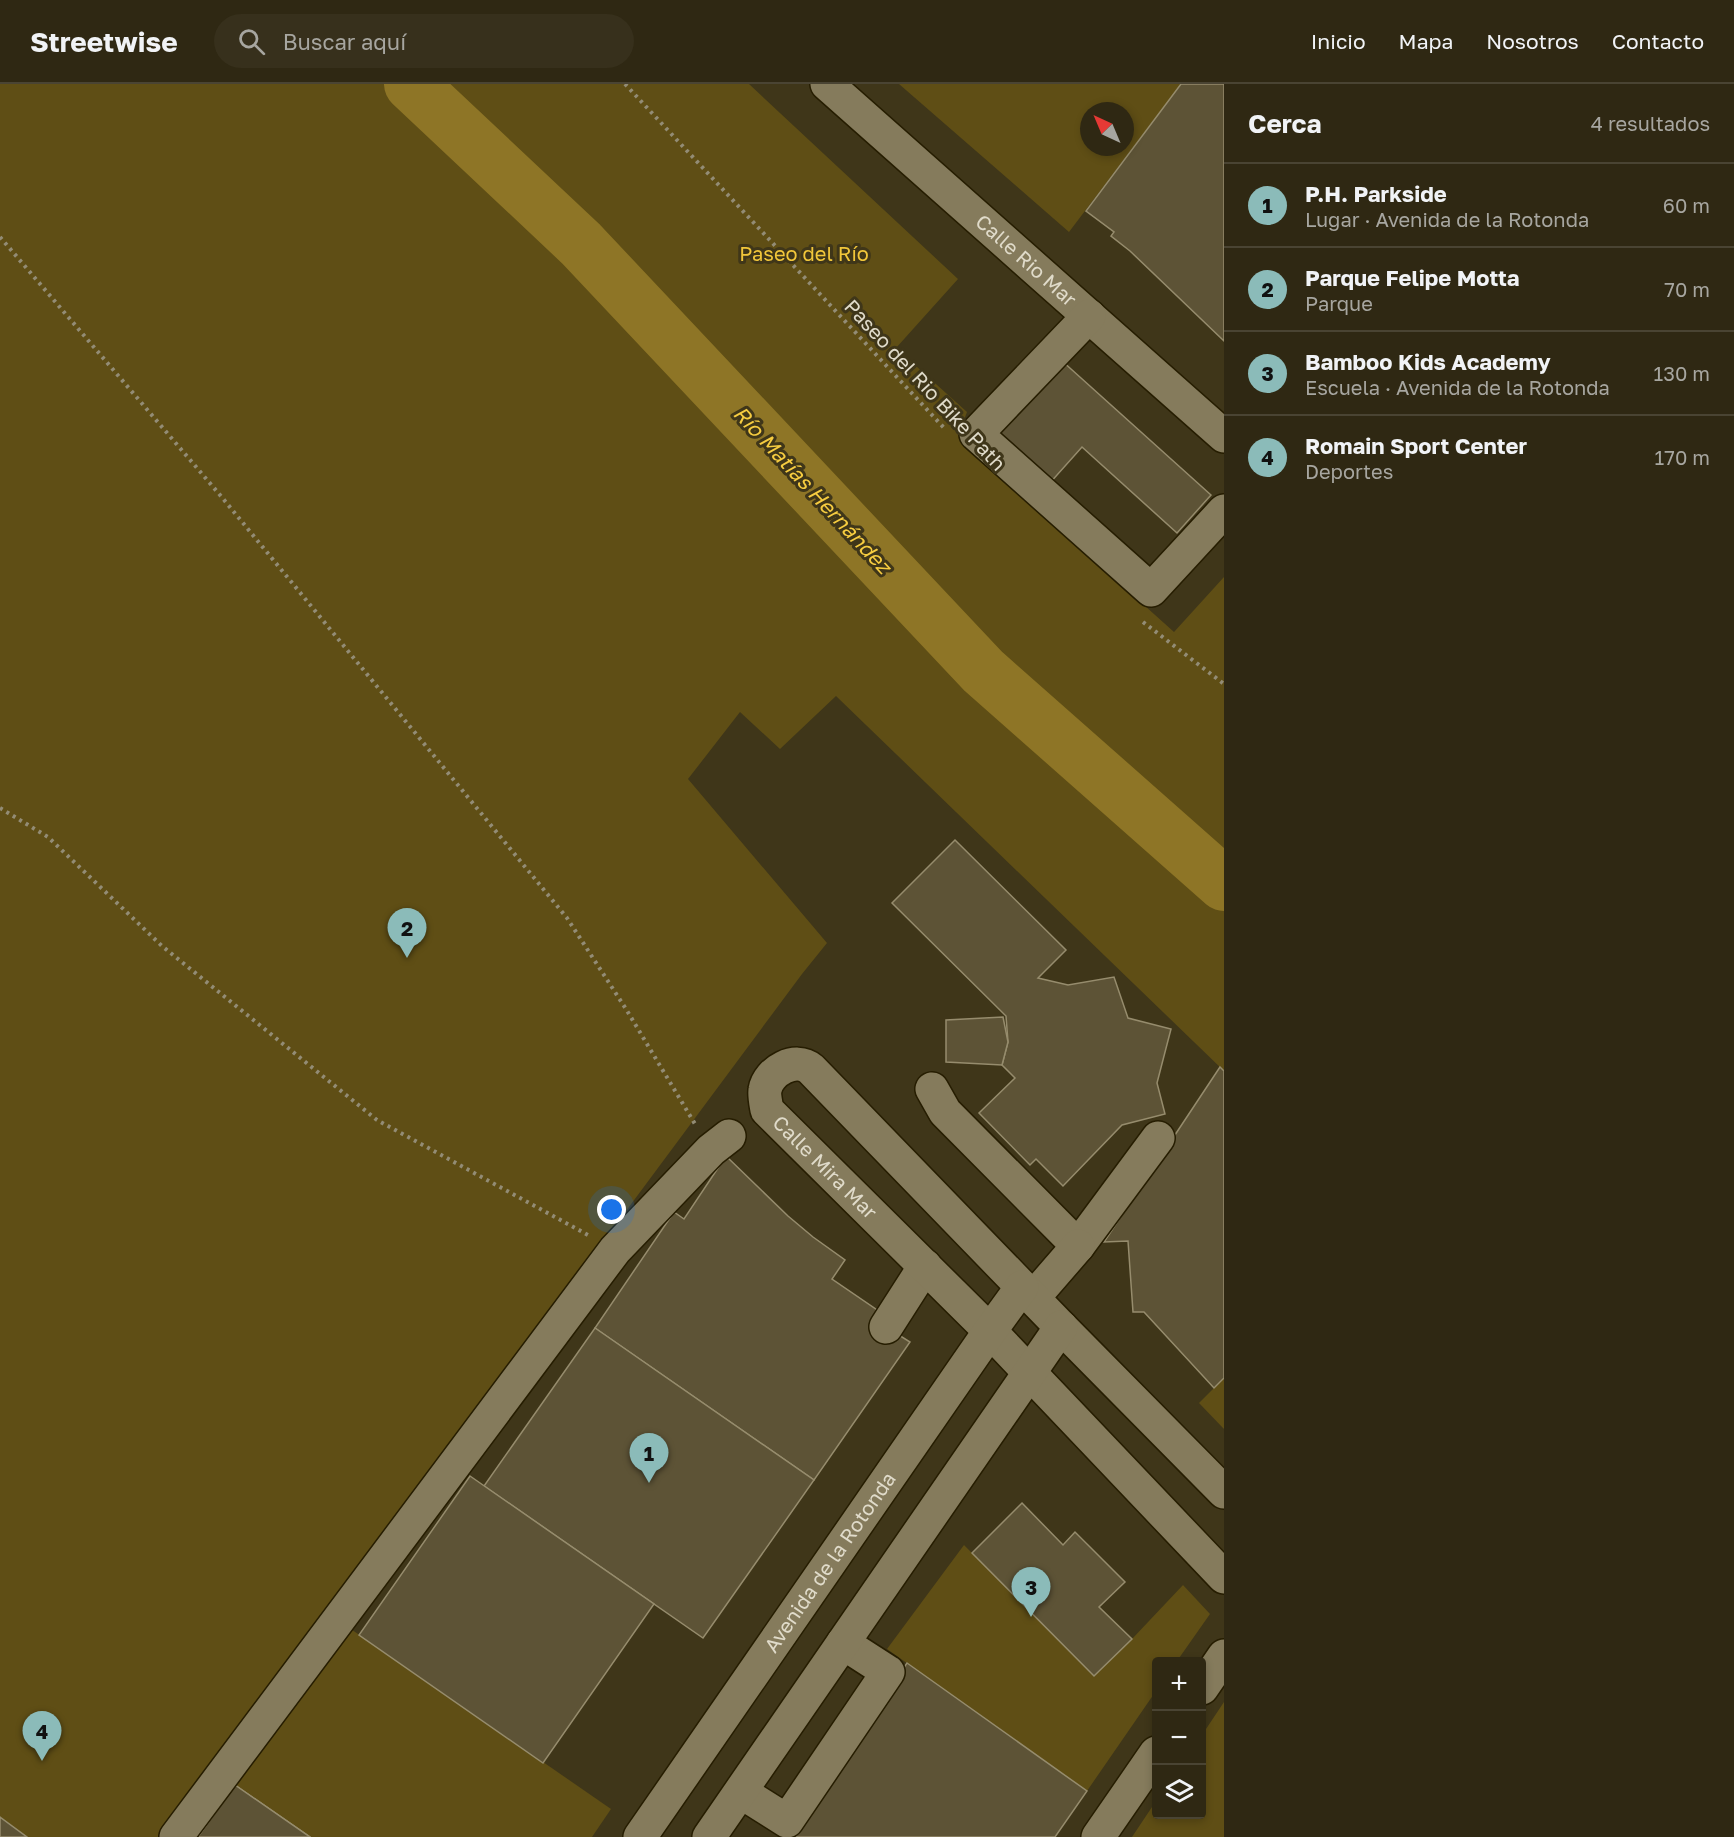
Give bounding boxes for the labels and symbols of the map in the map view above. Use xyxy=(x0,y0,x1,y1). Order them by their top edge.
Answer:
north arrow xyxy=(1080,102,1134,156)
street label: Calle Rio Mar xyxy=(971,209,1082,311)
park label: Paseo del Río xyxy=(739,241,869,265)
street label: Paseo del Rio Bike Path xyxy=(840,294,1011,475)
water label: Río Matías Hernández xyxy=(728,400,899,580)
pin: 2 xyxy=(388,908,426,958)
street label: Calle Mira Mar xyxy=(768,1110,883,1223)
your location xyxy=(597,1195,626,1224)
pin: 1 xyxy=(630,1434,668,1483)
street label: Avenida de la Rotonda xyxy=(758,1467,900,1657)
pin: 3 xyxy=(1012,1568,1050,1617)
pin: 4 xyxy=(22,1712,62,1761)

